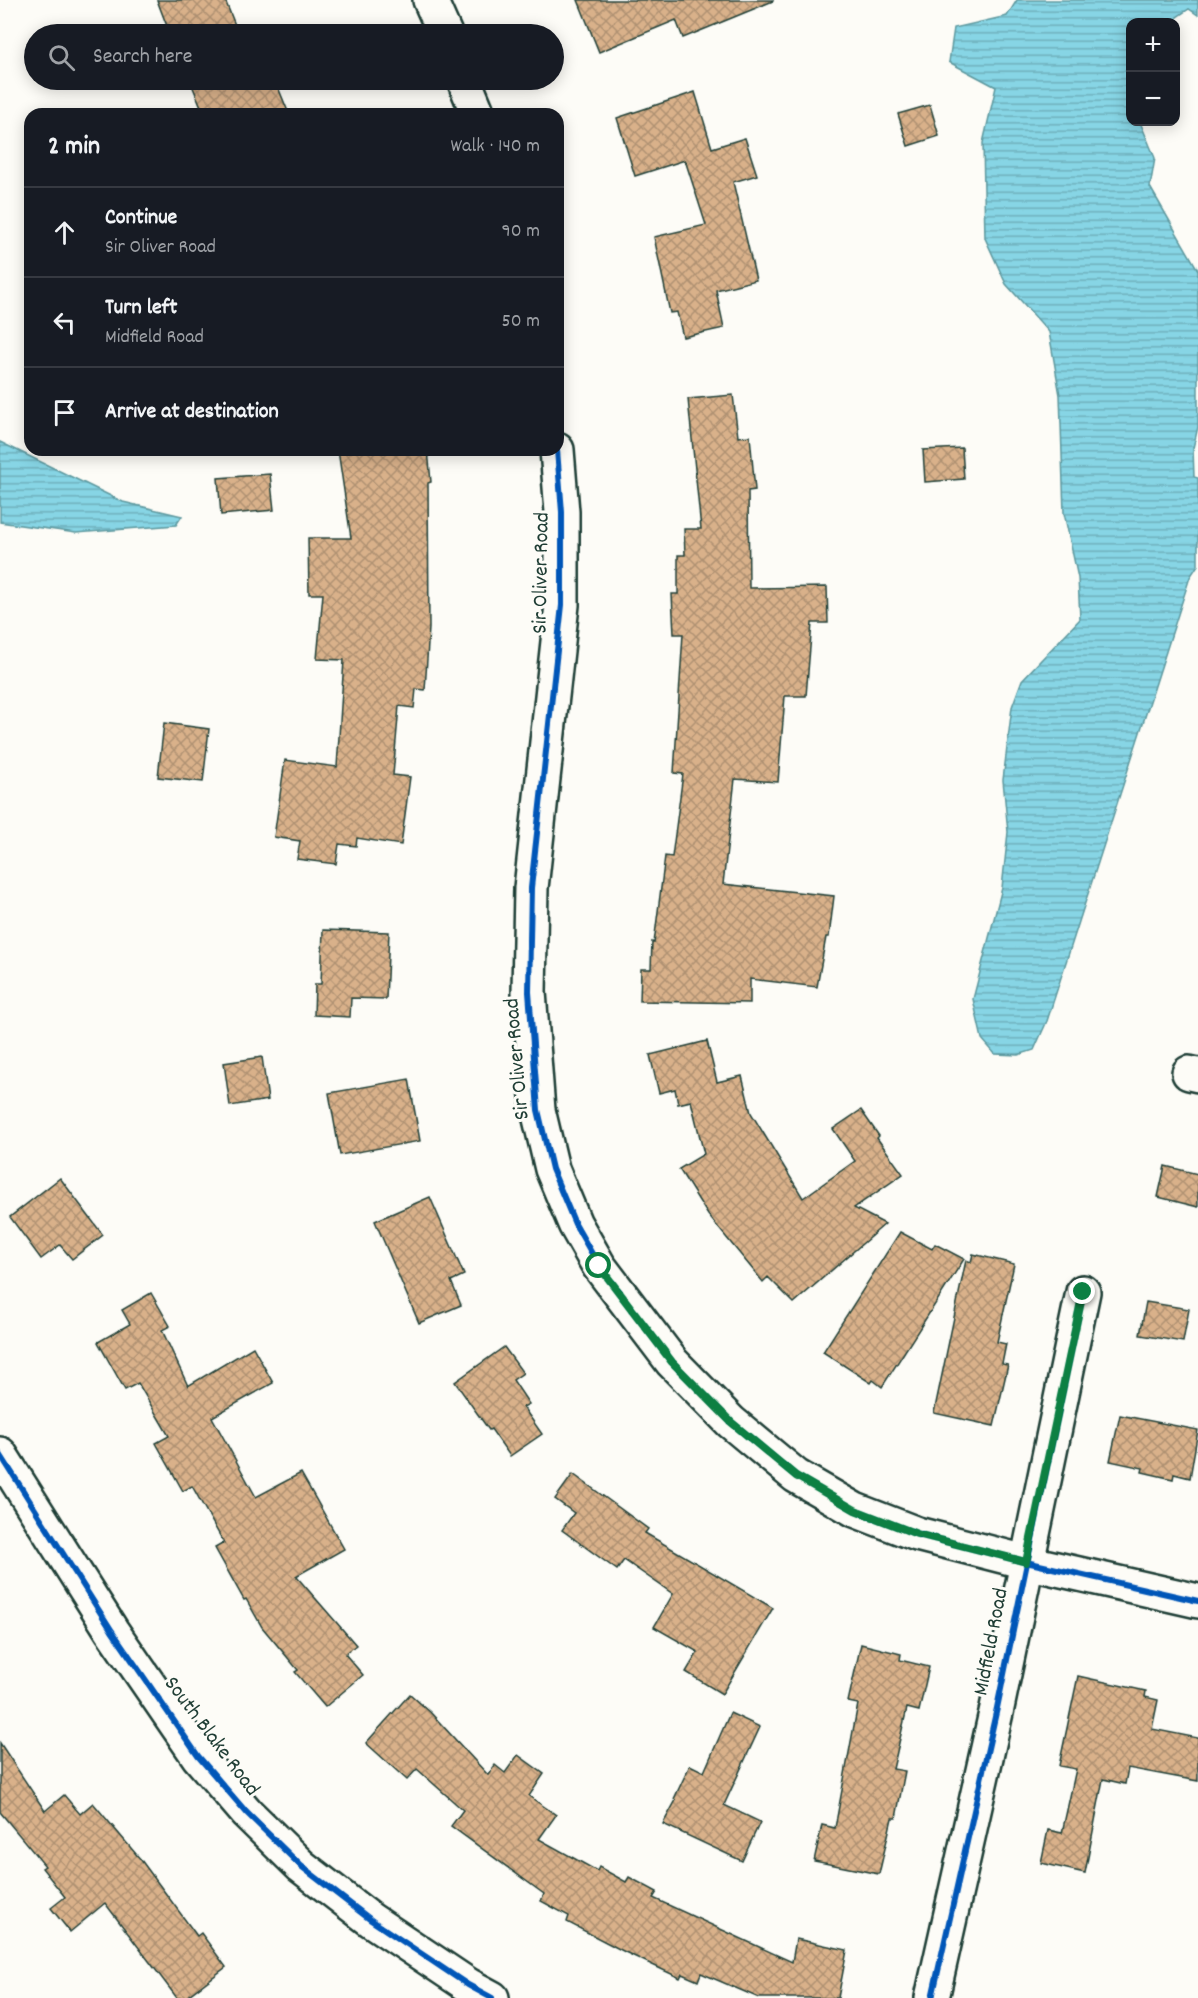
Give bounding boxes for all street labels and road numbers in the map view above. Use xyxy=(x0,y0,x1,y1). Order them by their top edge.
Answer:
street label: Sir Oliver Road xyxy=(525,512,559,634)
street label: Sir Oliver Road xyxy=(497,997,539,1121)
street label: Midfield Road xyxy=(966,1586,1018,1698)
street label: South Blake Road xyxy=(156,1671,266,1803)

